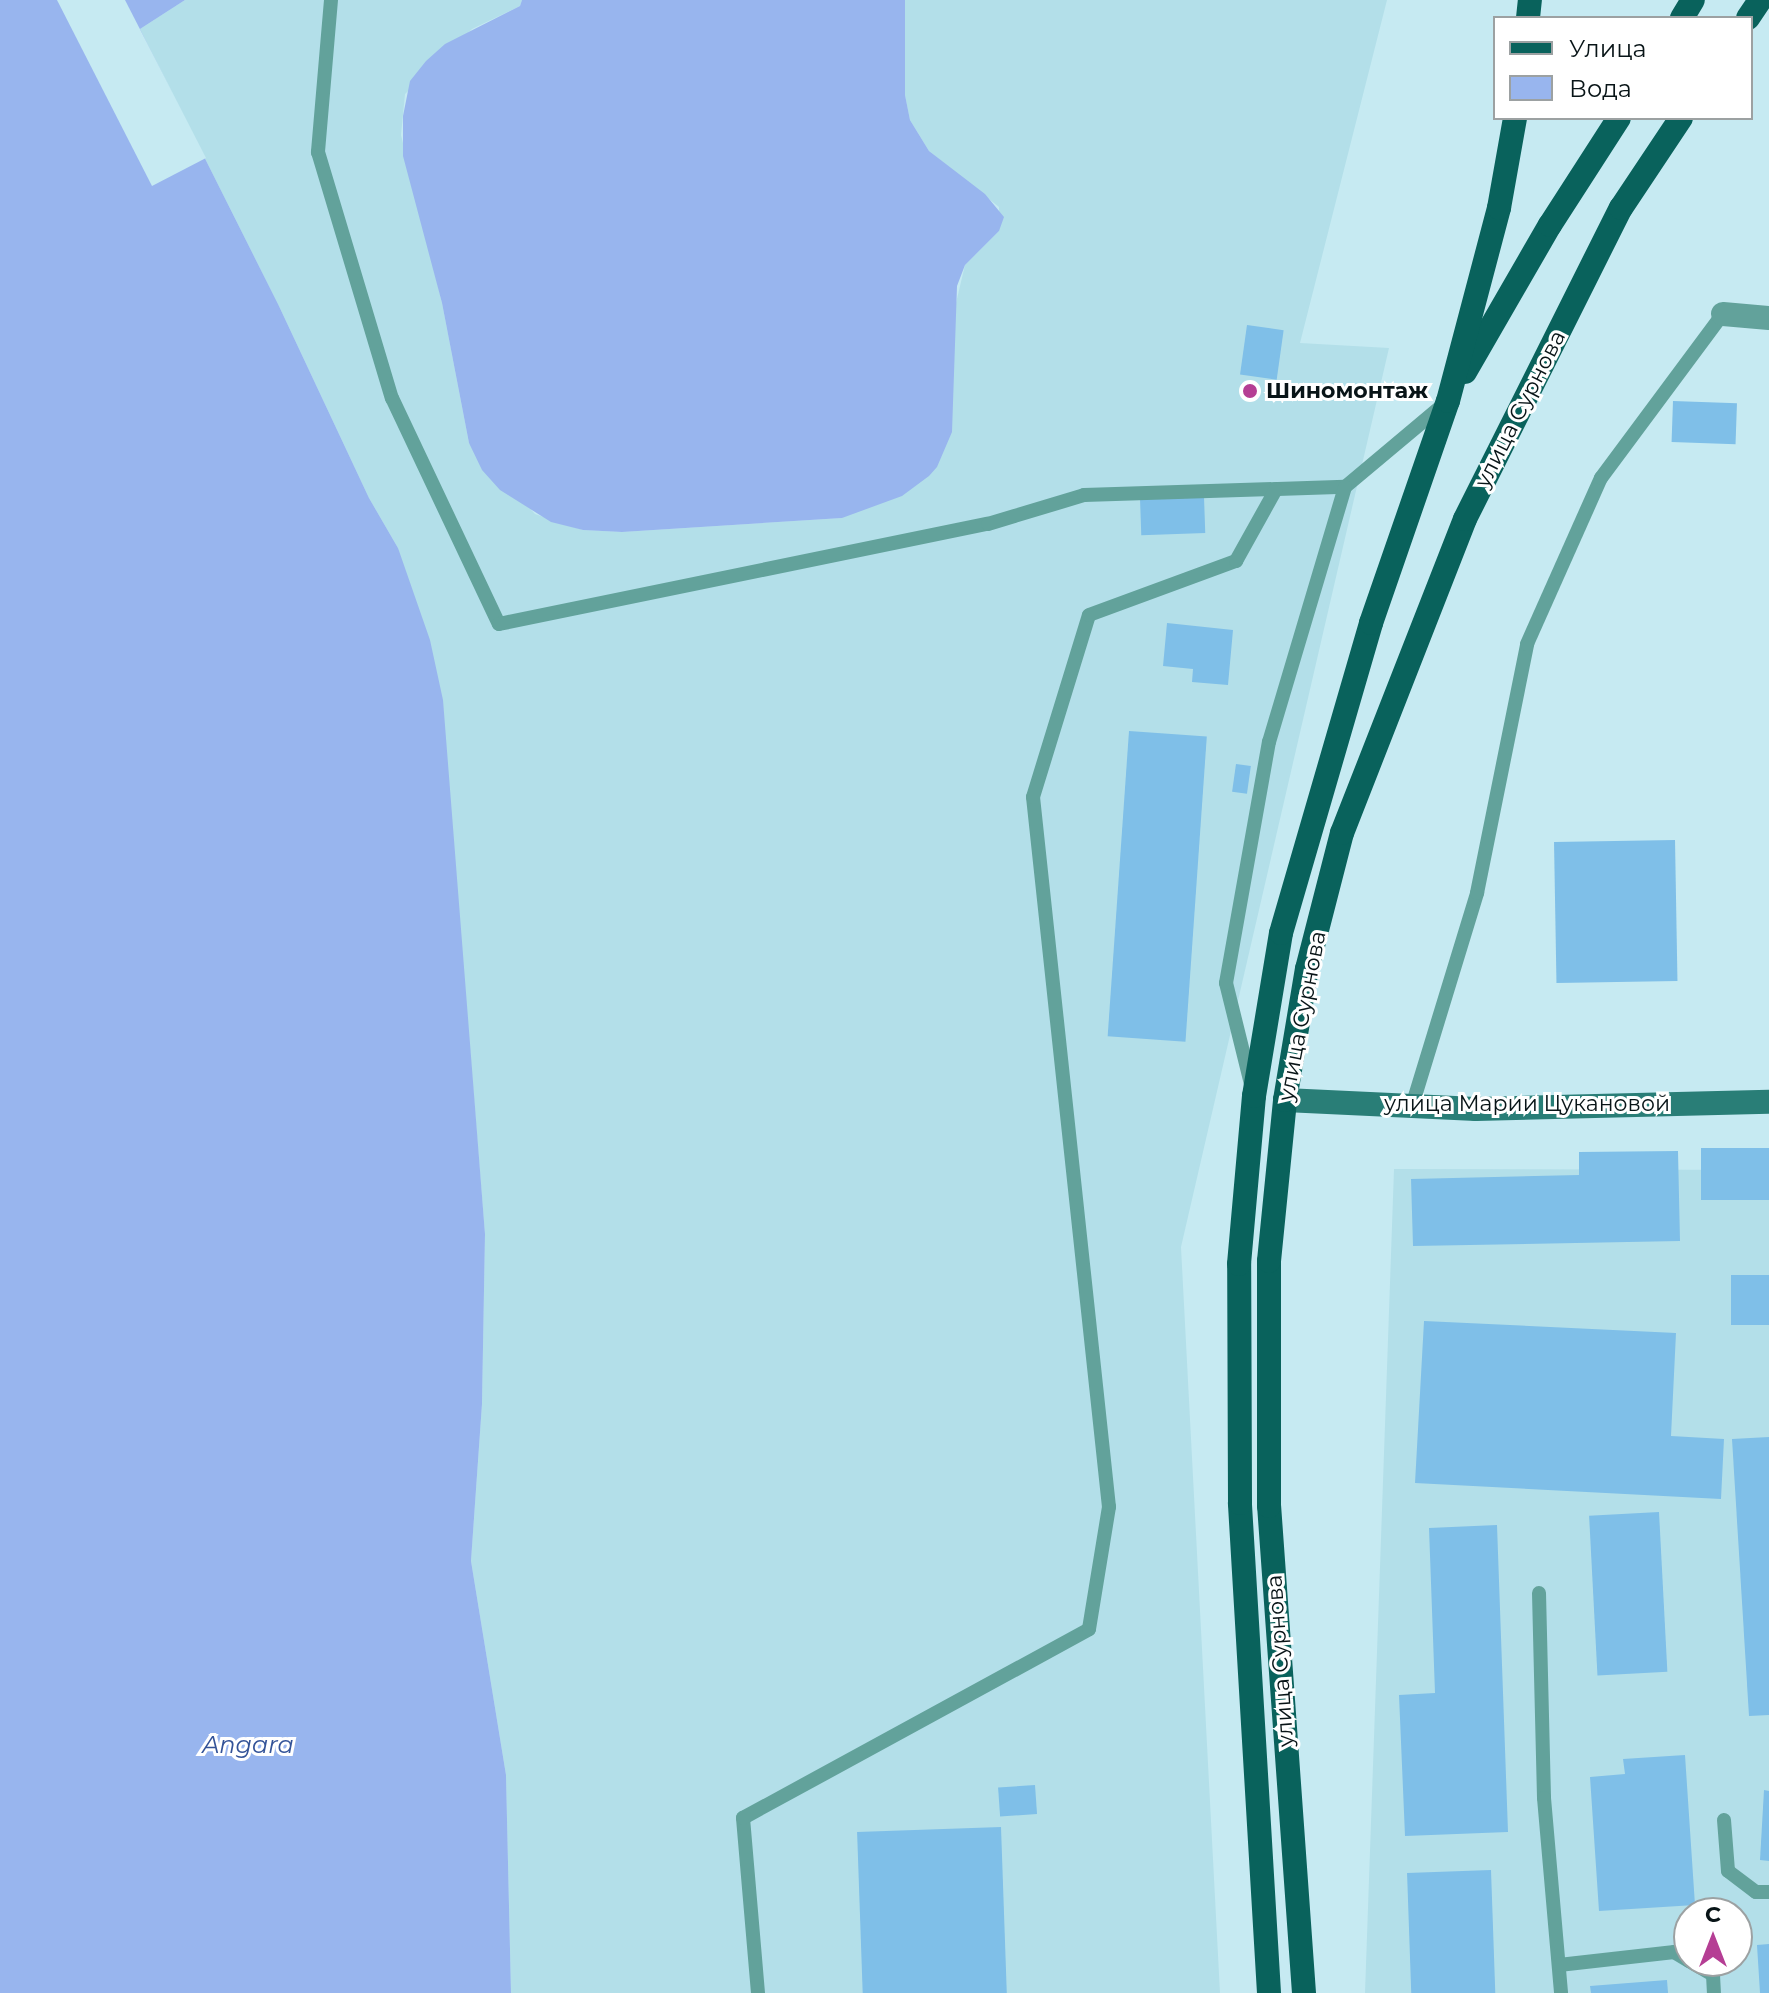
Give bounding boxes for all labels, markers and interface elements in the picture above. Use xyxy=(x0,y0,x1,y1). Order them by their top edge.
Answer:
legend xyxy=(1493,16,1753,120)
text: Улица xyxy=(1569,34,1647,63)
text: Вода xyxy=(1569,74,1632,103)
street label: улица Сурнова xyxy=(1469,326,1571,492)
place label: Шиномонтаж xyxy=(1266,378,1428,404)
marker: Шиномонтаж xyxy=(1241,382,1259,400)
street label: улица Сурнова xyxy=(1273,929,1331,1103)
street label: улица Марии Цукановой xyxy=(1384,1091,1670,1117)
street label: улица Сурнова xyxy=(1261,1574,1299,1748)
water label: Angara xyxy=(202,1731,294,1759)
north arrow xyxy=(1673,1897,1753,1977)
text: С xyxy=(1705,1901,1721,1928)

